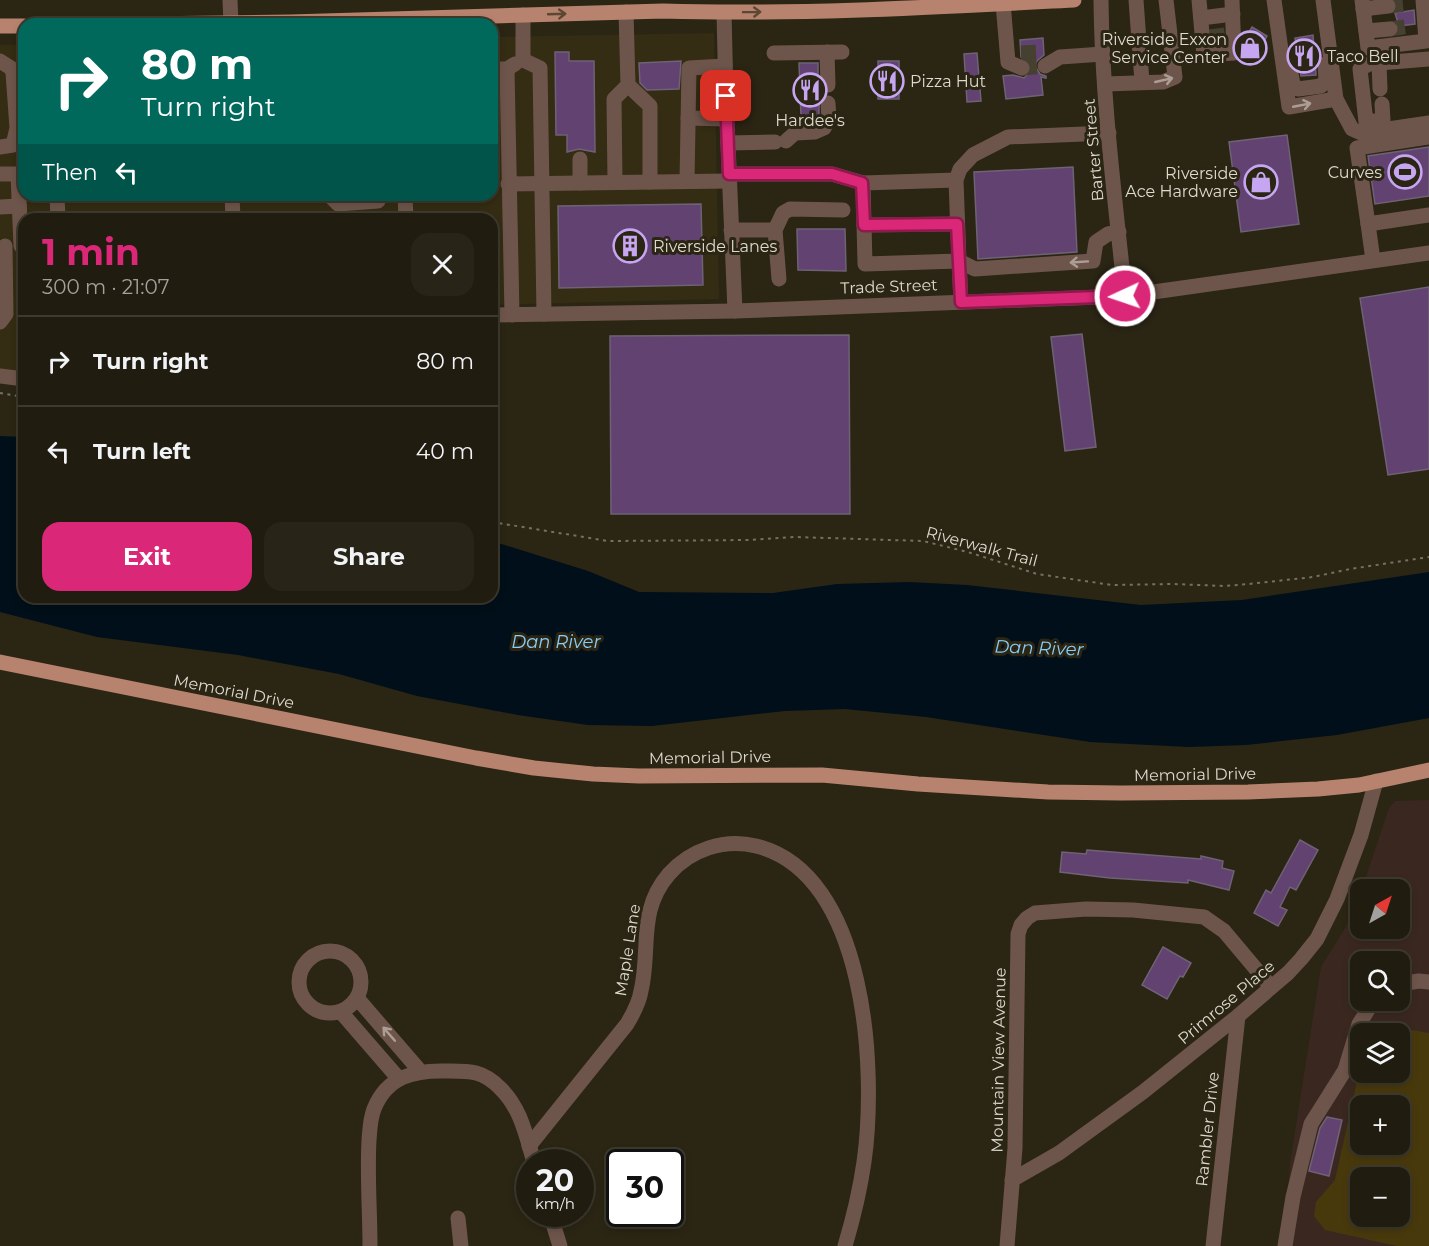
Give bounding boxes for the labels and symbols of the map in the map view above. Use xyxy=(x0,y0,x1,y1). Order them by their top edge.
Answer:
one-way arrow xyxy=(741,6,761,18)
one-way arrow xyxy=(547,8,567,20)
place label: Riverside Exxon Service Center xyxy=(1102,30,1227,67)
shop icon: Riverside Exxon Service Center xyxy=(1232,30,1268,66)
restaurant icon: Taco Bell xyxy=(1286,38,1322,74)
place label: Taco Bell xyxy=(1327,47,1399,66)
restaurant icon: Pizza Hut xyxy=(869,63,905,99)
pin xyxy=(700,70,751,121)
restaurant icon: Hardee's xyxy=(792,72,828,108)
place label: Pizza Hut xyxy=(910,72,987,91)
one-way arrow xyxy=(1154,73,1173,85)
street label: Barter Street xyxy=(1080,97,1107,202)
one-way arrow xyxy=(1292,99,1311,110)
place label: Hardee's xyxy=(775,111,845,130)
sports icon: Curves xyxy=(1387,154,1423,190)
place label: Curves xyxy=(1328,163,1382,182)
place label: Riverside Ace Hardware xyxy=(1125,164,1238,201)
shop icon: Riverside Ace Hardware xyxy=(1243,164,1279,200)
building icon: Riverside Lanes xyxy=(612,228,648,264)
place label: Riverside Lanes xyxy=(653,237,778,256)
one-way arrow xyxy=(1069,256,1089,267)
position arrow xyxy=(1093,264,1157,328)
street label: Trade Street xyxy=(840,275,938,298)
street label: Riverwalk Trail xyxy=(924,522,1040,570)
water label: Dan River xyxy=(511,631,601,653)
water label: Dan River xyxy=(994,635,1085,661)
street label: Memorial Drive xyxy=(172,670,296,712)
street label: Memorial Drive xyxy=(649,747,771,768)
street label: Memorial Drive xyxy=(1134,764,1256,785)
north arrow xyxy=(1350,879,1410,939)
street label: Maple Lane xyxy=(611,903,644,998)
street label: Primrose Place xyxy=(1174,956,1279,1048)
street label: Mountain View Avenue xyxy=(987,967,1010,1153)
one-way arrow xyxy=(382,1027,396,1042)
street label: Rambler Drive xyxy=(1192,1071,1223,1187)
speed limit sign: 30 xyxy=(606,1149,684,1227)

